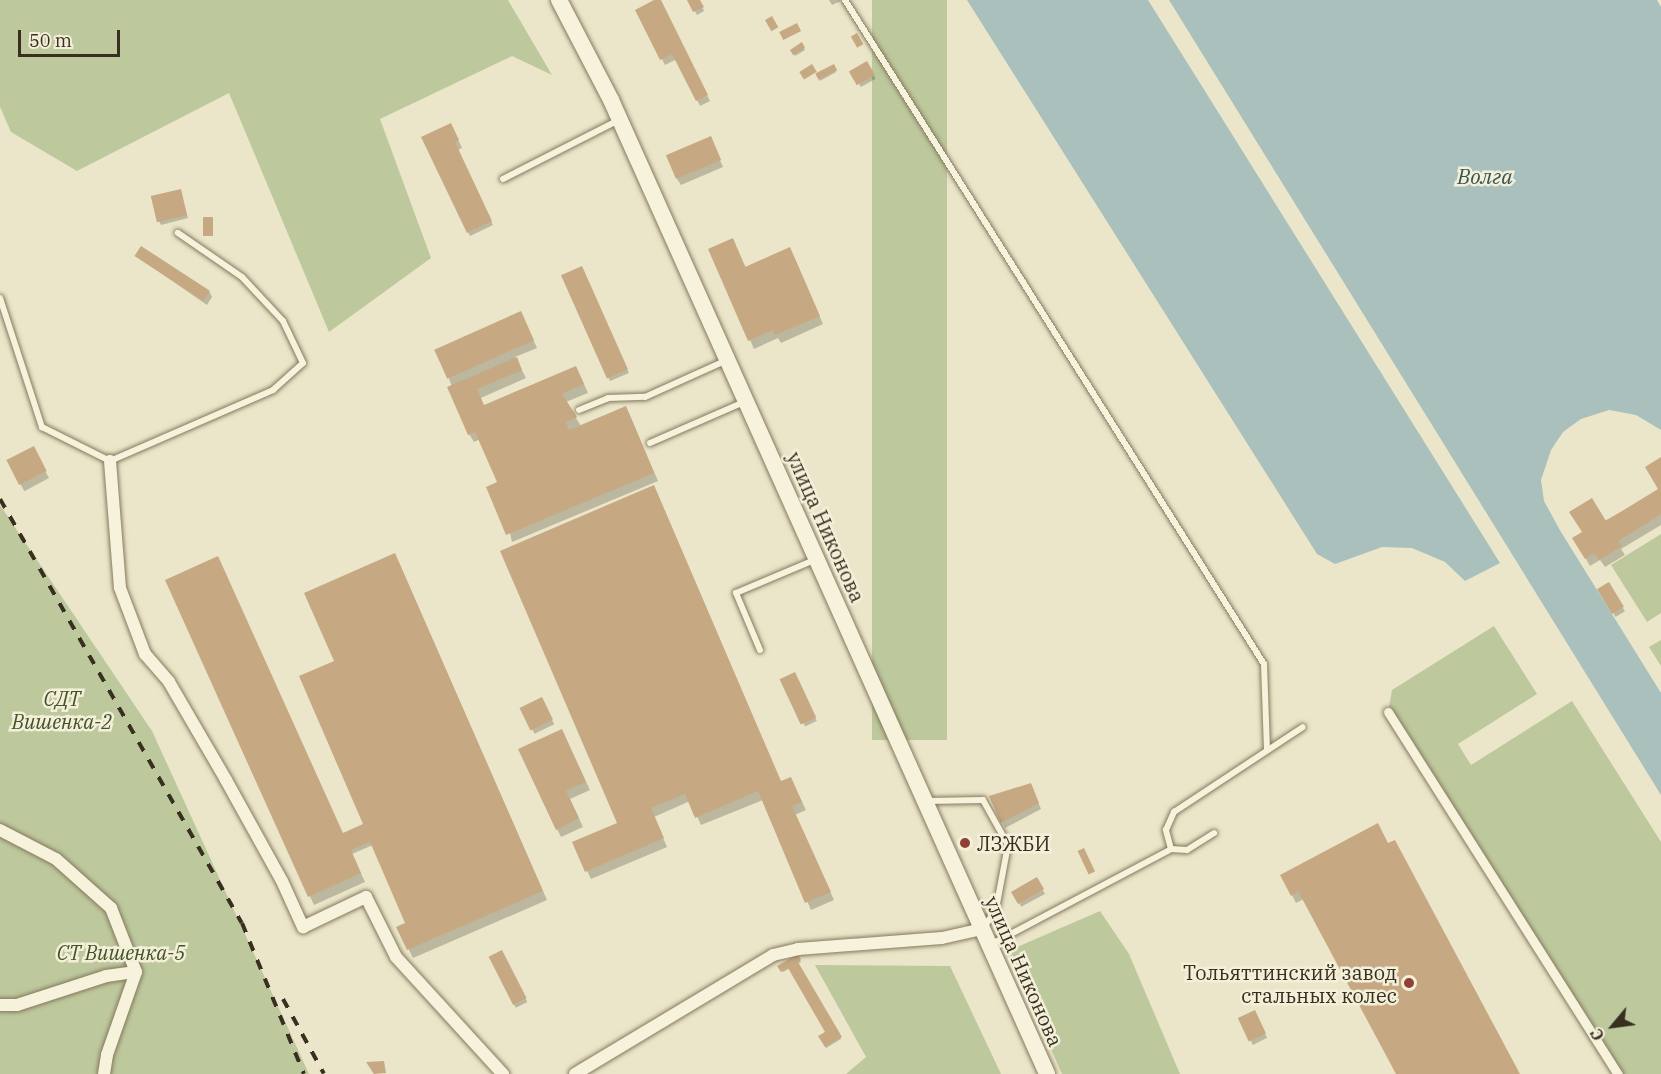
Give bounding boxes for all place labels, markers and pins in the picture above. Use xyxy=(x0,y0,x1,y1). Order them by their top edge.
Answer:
place label: ЛЗЖБИ xyxy=(977,831,1050,855)
marker: ЛЗЖБИ xyxy=(958,836,972,850)
place label: Тольяттинский завод стальных колес xyxy=(1183,960,1397,1007)
marker: Тольяттинский завод стальных колес xyxy=(1402,976,1416,990)

